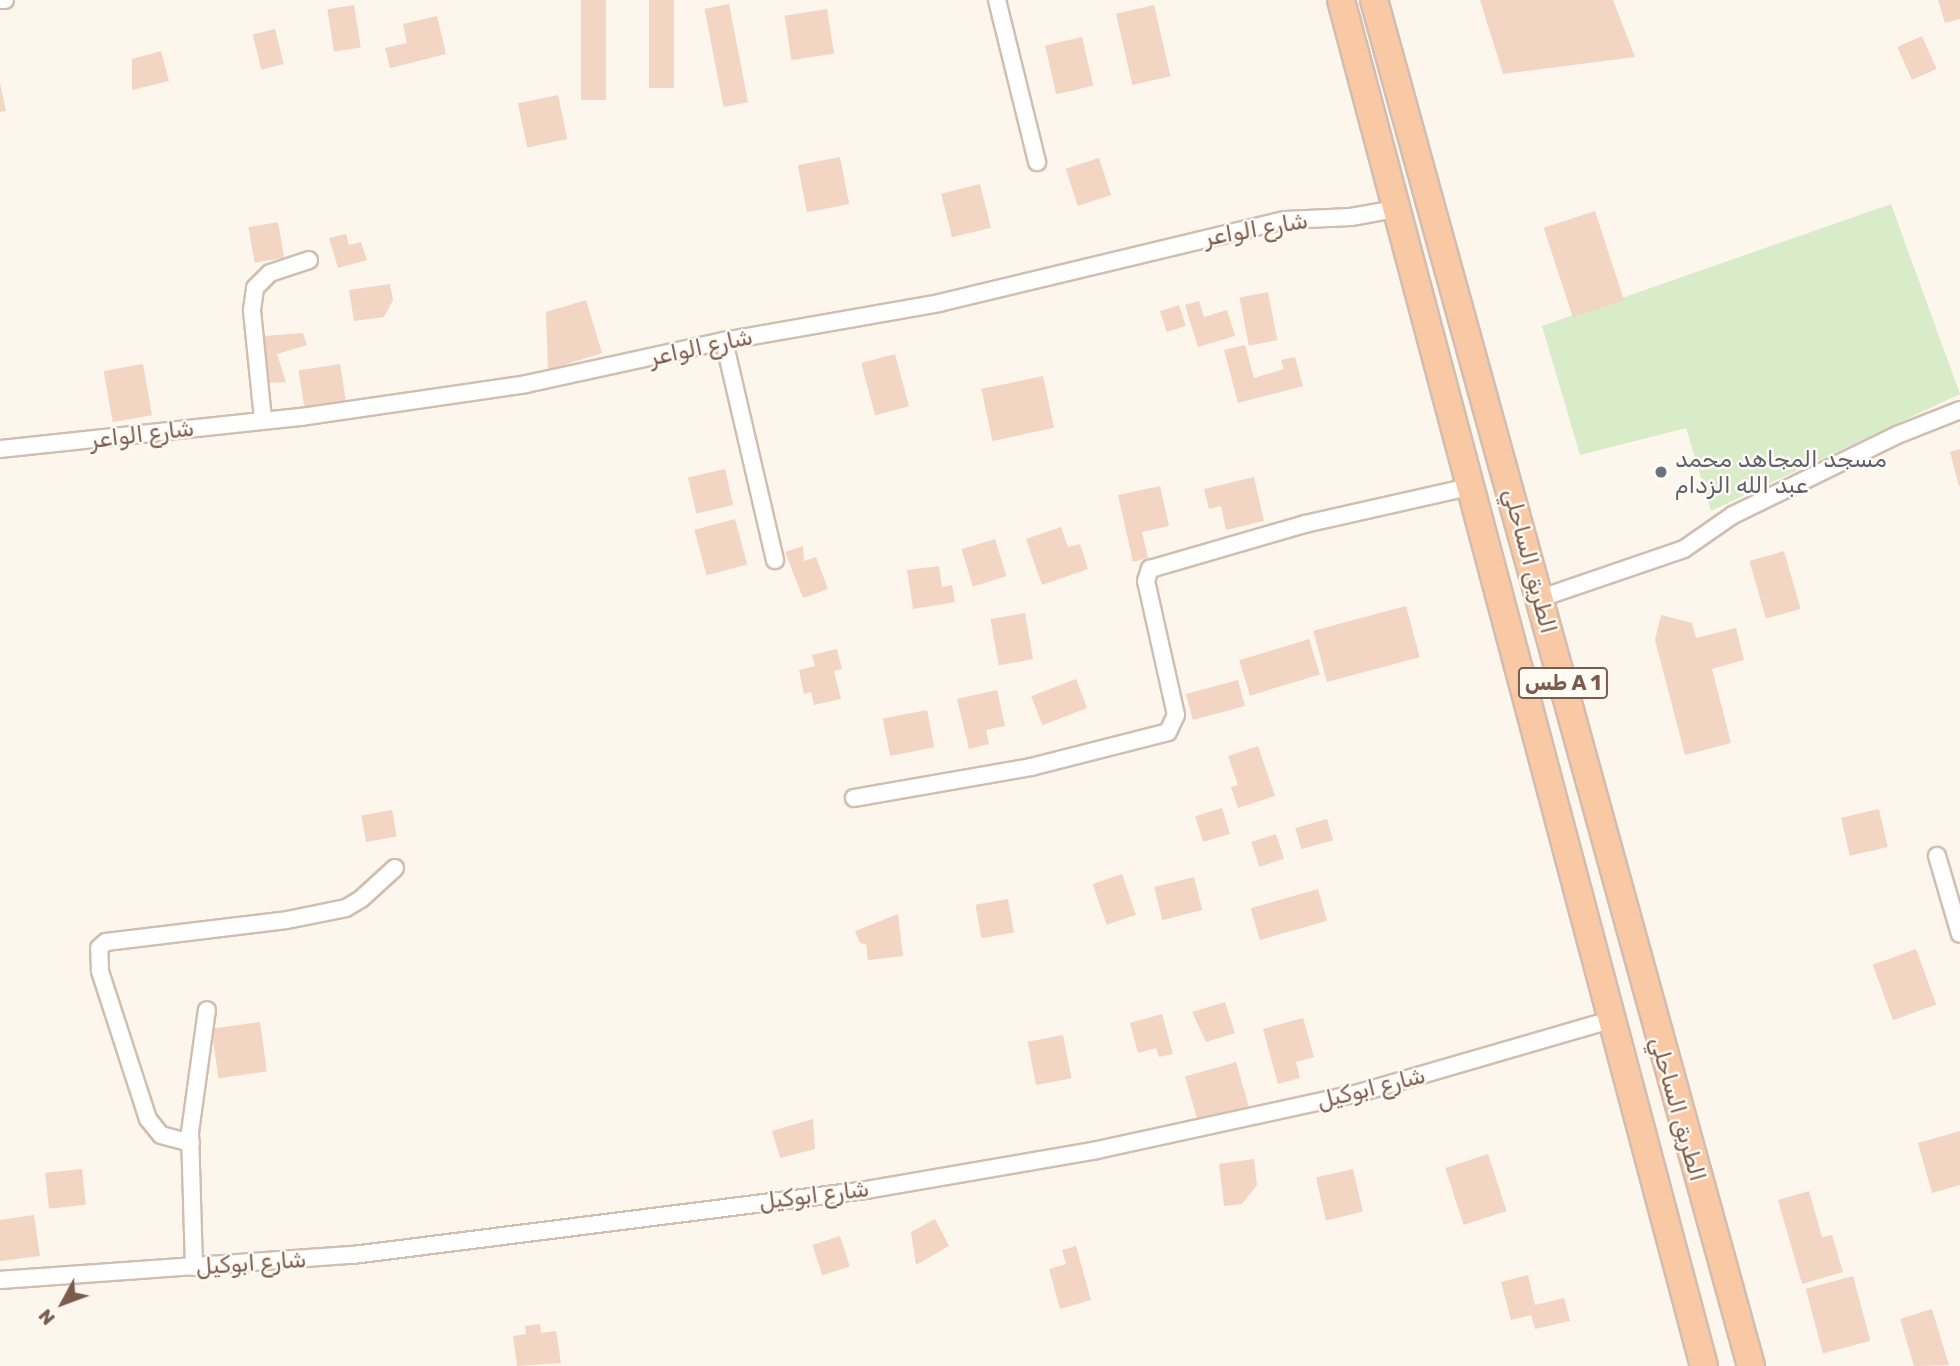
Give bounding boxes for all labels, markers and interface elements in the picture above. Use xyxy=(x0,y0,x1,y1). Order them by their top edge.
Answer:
street label: شارع الواعر xyxy=(1202,206,1310,252)
street label: شارع الواعر xyxy=(647,323,755,371)
street label: شارع الواعر xyxy=(88,414,196,454)
place label: مسجد المجاهد محمد عبد الله الزدام xyxy=(1675,445,1887,499)
marker: مسجد المجاهد محمد عبد الله الزدام xyxy=(1653,464,1669,480)
street label: الطريق الساحلي xyxy=(1497,485,1563,637)
road number: طس A 1 xyxy=(1518,666,1608,700)
street label: الطريق الساحلي xyxy=(1644,1034,1712,1184)
street label: شارع ابوكيل xyxy=(1314,1061,1428,1115)
street label: شارع ابوكيل xyxy=(757,1175,871,1215)
street label: شارع ابوكيل xyxy=(195,1245,307,1281)
north arrow xyxy=(28,1268,98,1338)
text: N xyxy=(34,1304,60,1330)

